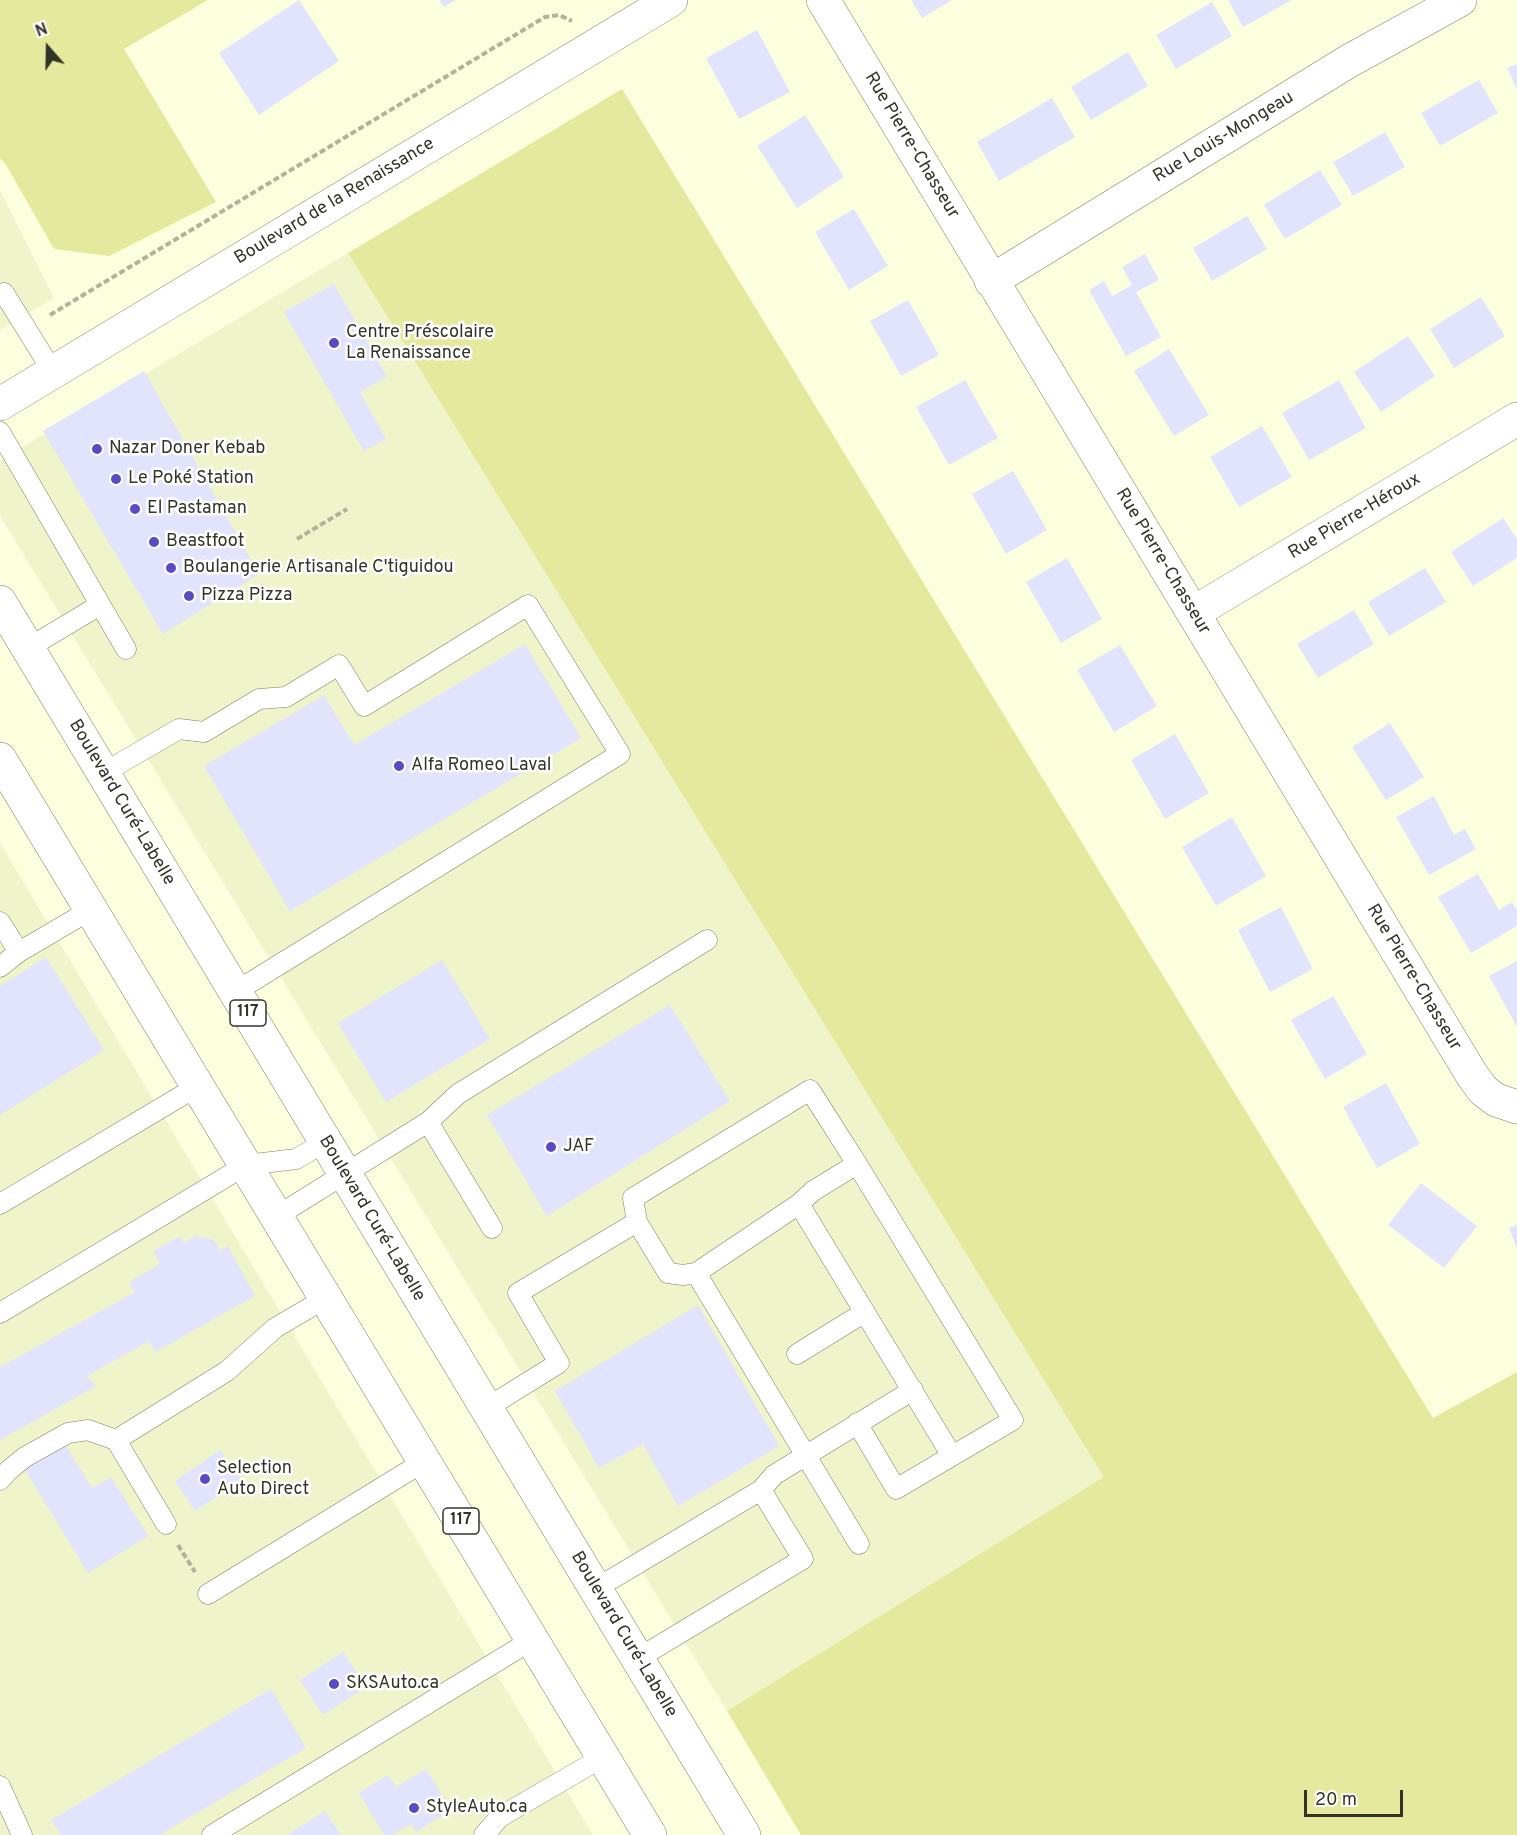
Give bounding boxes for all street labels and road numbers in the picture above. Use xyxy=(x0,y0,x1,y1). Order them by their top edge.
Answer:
street label: Rue Pierre-Chasseur xyxy=(859,69,963,223)
street label: Rue Louis-Mongeau xyxy=(1150,88,1298,188)
street label: Boulevard de la Renaissance xyxy=(231,134,439,270)
street label: Rue Pierre-Héroux xyxy=(1285,469,1425,565)
street label: Rue Pierre-Chasseur xyxy=(1110,485,1214,639)
street label: Boulevard Curé-Labelle xyxy=(63,716,179,890)
street label: Rue Pierre-Chasseur xyxy=(1361,901,1465,1055)
road number: 117 xyxy=(230,1000,266,1026)
street label: Boulevard Curé-Labelle xyxy=(313,1132,429,1306)
road number: 117 xyxy=(443,1508,479,1534)
street label: Boulevard Curé-Labelle xyxy=(565,1548,681,1722)

